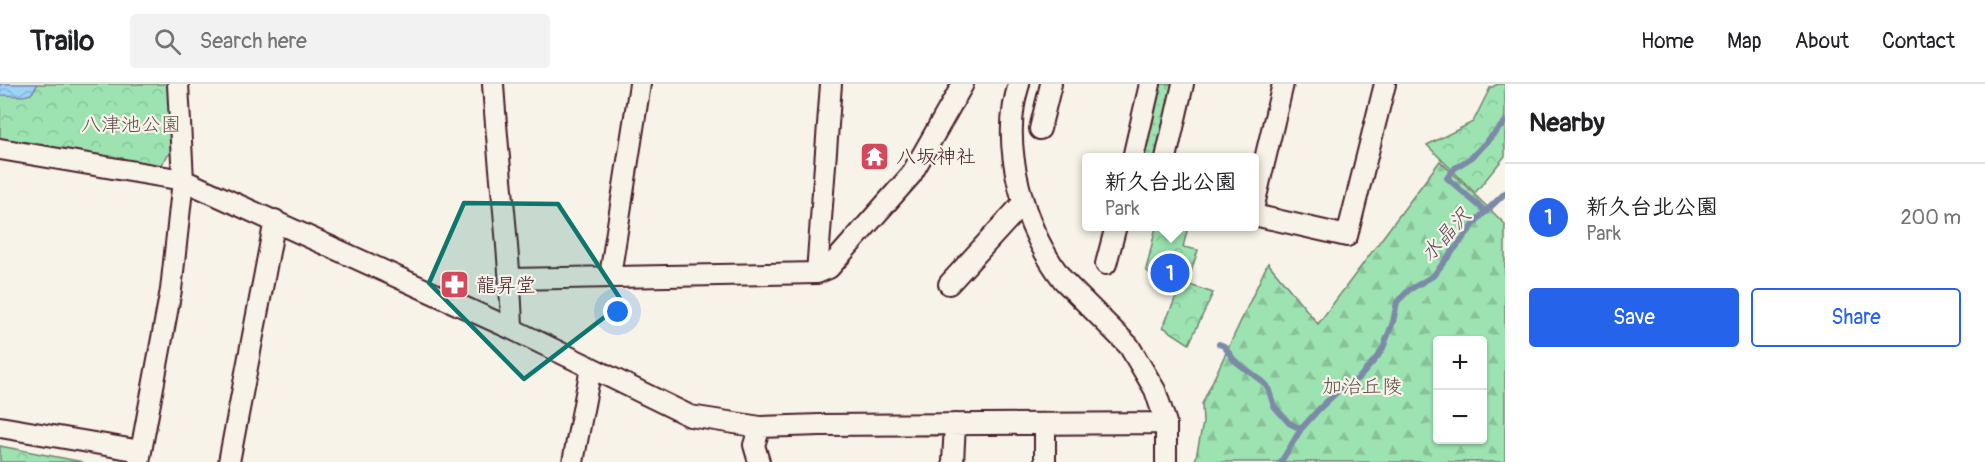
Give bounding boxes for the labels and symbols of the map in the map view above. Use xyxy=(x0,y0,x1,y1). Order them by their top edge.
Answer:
park label: 八津池公園 xyxy=(81,112,181,137)
temple icon: 八坂神社 xyxy=(859,140,891,172)
place label: 八坂神社 xyxy=(896,144,976,169)
water label: 水晶沢 xyxy=(1415,202,1478,267)
pin: 1 xyxy=(1150,250,1190,296)
pharmacy icon: 龍昇堂 xyxy=(439,269,471,301)
place label: 龍昇堂 xyxy=(476,273,536,298)
your location xyxy=(603,297,632,326)
park label: 加治丘陵 xyxy=(1322,374,1402,399)

